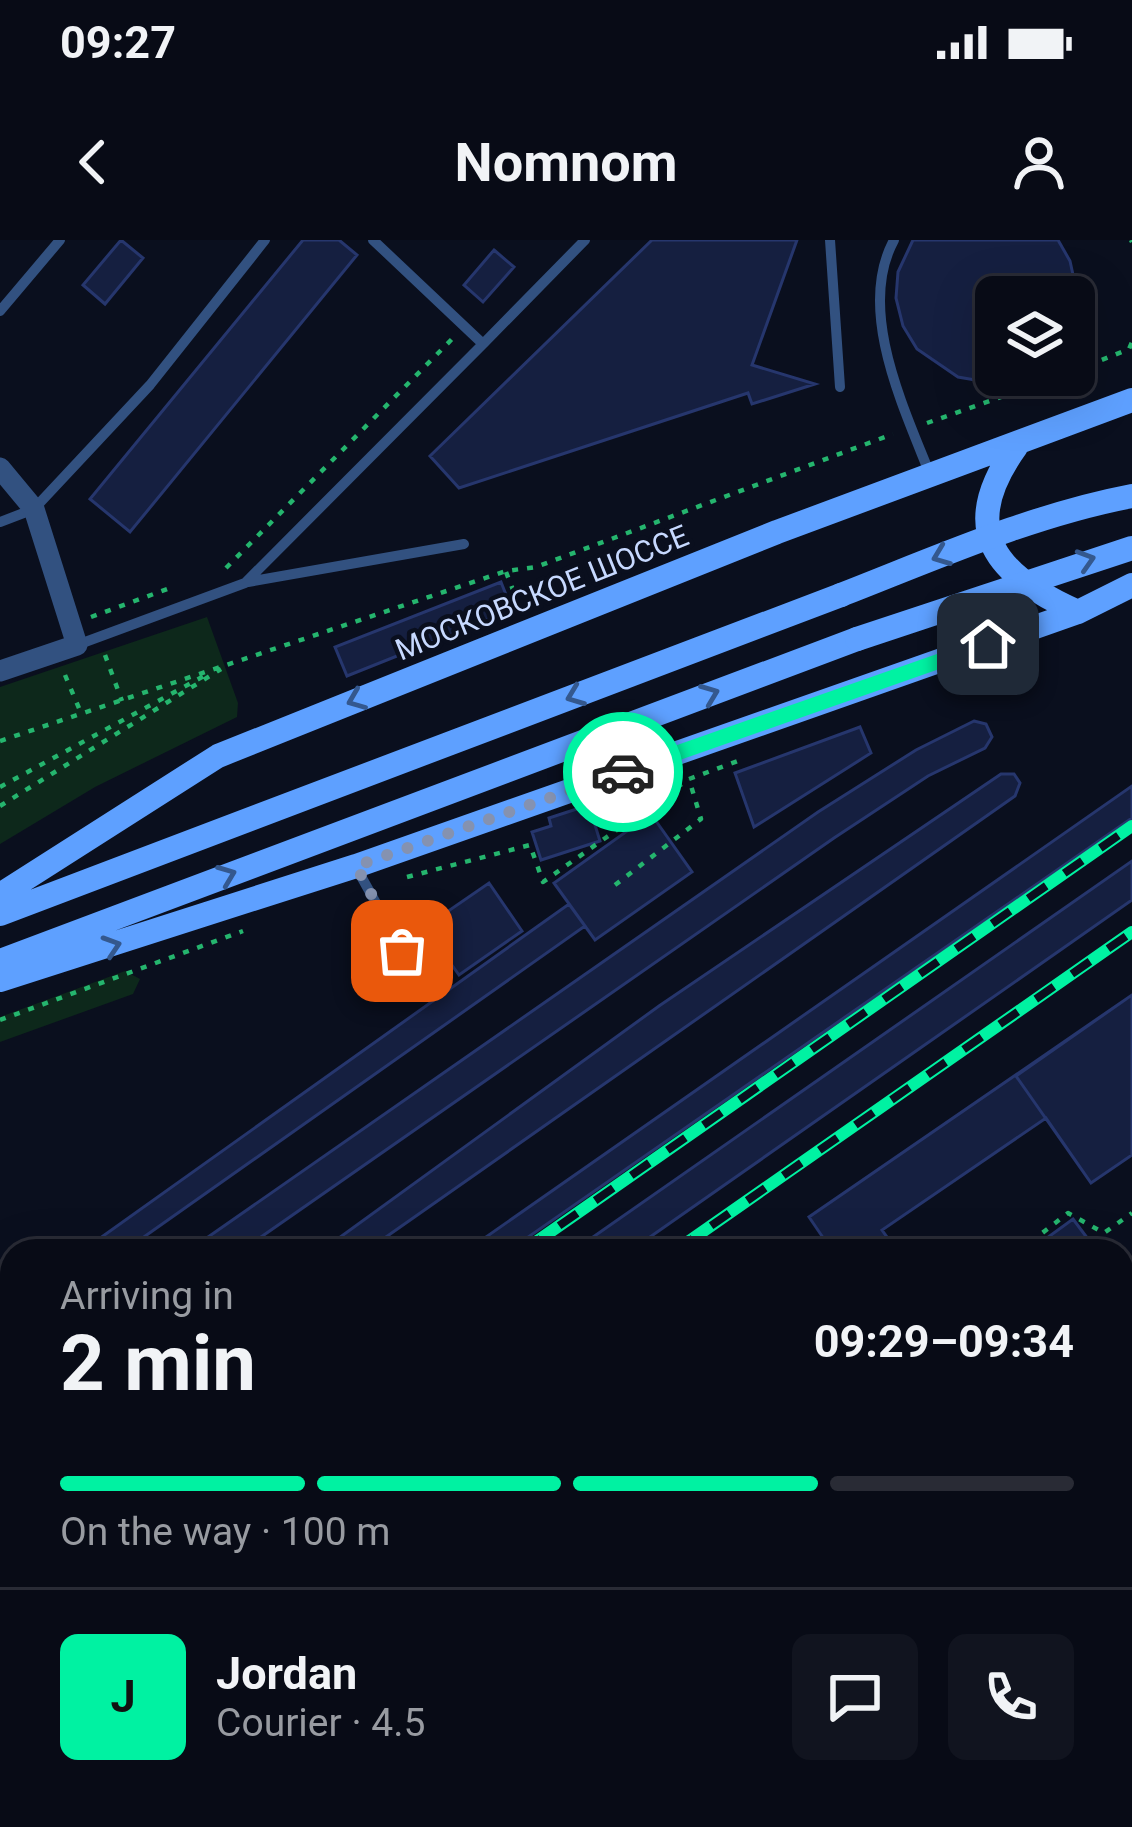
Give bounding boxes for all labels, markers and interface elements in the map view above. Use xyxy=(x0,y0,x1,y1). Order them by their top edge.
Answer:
text: 09:27 xyxy=(60,16,176,69)
icon: back xyxy=(60,129,126,195)
icon: person xyxy=(1006,129,1072,195)
text: Nomnom xyxy=(455,131,677,194)
map controls xyxy=(975,276,1095,396)
button: layers xyxy=(975,276,1095,396)
street label: МОСКОВСКОЕ ШОССЕ xyxy=(390,518,693,667)
one-way arrow xyxy=(931,542,952,566)
one-way arrow xyxy=(1075,549,1096,574)
pin xyxy=(937,593,1039,695)
icon: home xyxy=(955,611,1021,677)
one-way arrow xyxy=(565,682,586,707)
one-way arrow xyxy=(699,684,720,709)
one-way arrow xyxy=(346,686,367,710)
courier xyxy=(563,712,683,832)
icon: car xyxy=(590,739,656,805)
one-way arrow xyxy=(216,865,237,890)
pin xyxy=(351,900,453,1002)
icon: bag xyxy=(369,918,435,984)
one-way arrow xyxy=(101,935,122,960)
text: Arriving in xyxy=(60,1273,234,1319)
text: 09:29–09:34 xyxy=(814,1315,1074,1368)
text: 2 min xyxy=(60,1318,256,1409)
text: On the way · 100 m xyxy=(60,1509,391,1555)
button: chat xyxy=(792,1634,918,1760)
button: phone xyxy=(948,1634,1074,1760)
text: Jordan xyxy=(216,1647,357,1700)
text: J xyxy=(110,1670,136,1723)
text: Courier · 4.5 xyxy=(216,1700,425,1746)

